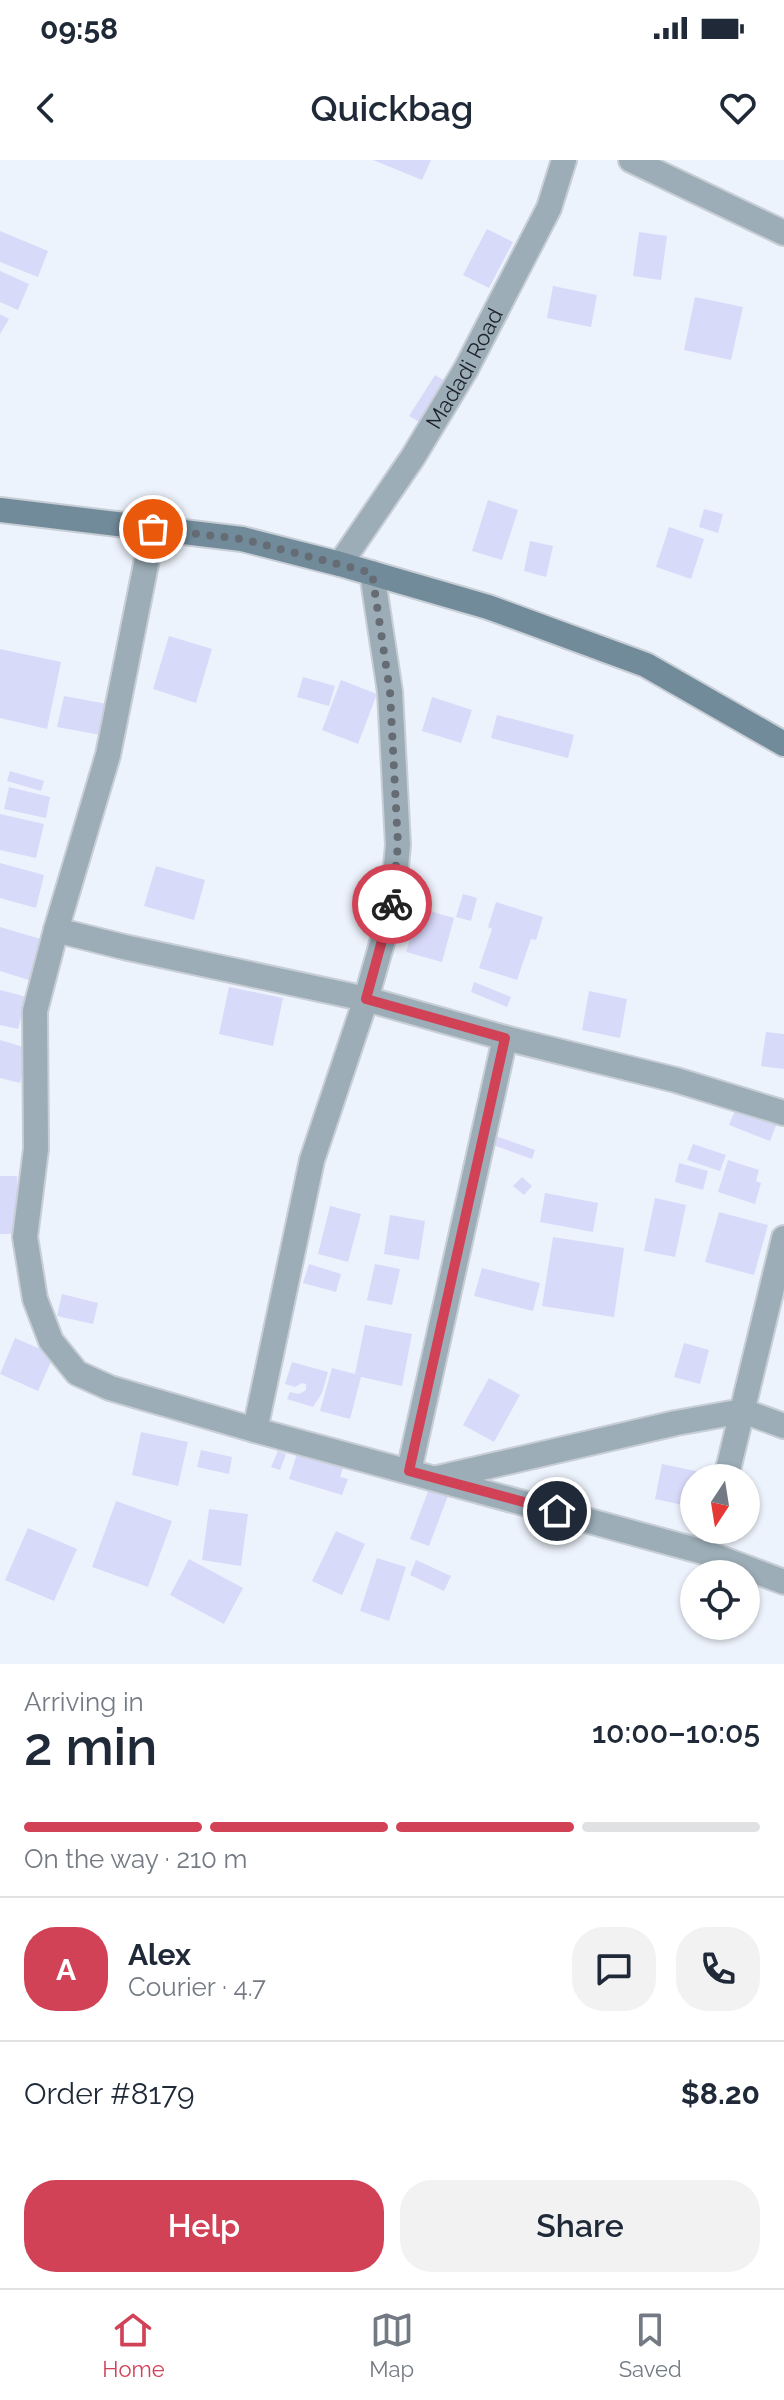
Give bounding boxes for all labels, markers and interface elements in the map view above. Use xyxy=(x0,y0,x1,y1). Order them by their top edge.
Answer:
text: 09:58 xyxy=(40,11,118,46)
icon: back xyxy=(24,86,68,130)
icon: heart xyxy=(716,86,760,130)
text: Quickbag xyxy=(310,87,474,129)
street label: Madadi Road xyxy=(420,304,508,433)
pin xyxy=(119,495,187,563)
icon: bag xyxy=(131,507,175,551)
courier xyxy=(352,864,432,944)
icon: bike xyxy=(370,882,414,926)
north arrow xyxy=(680,1464,760,1544)
map controls xyxy=(680,1464,760,1640)
pin xyxy=(523,1477,591,1545)
icon: home xyxy=(535,1489,579,1533)
button: locate xyxy=(680,1560,760,1640)
text: Arriving in xyxy=(24,1687,144,1717)
text: 10:00–10:05 xyxy=(592,1715,760,1750)
text: 2 min xyxy=(24,1716,157,1777)
text: On the way · 210 m xyxy=(24,1844,248,1874)
button: chat xyxy=(572,1927,656,2011)
button: phone xyxy=(676,1927,760,2011)
text: Alex xyxy=(128,1937,191,1972)
text: A xyxy=(56,1952,76,1987)
text: Courier · 4.7 xyxy=(128,1972,266,2002)
text: Order #8179 xyxy=(24,2076,195,2111)
text: $8.20 xyxy=(681,2076,760,2111)
button: Help xyxy=(24,2180,384,2272)
button: Share xyxy=(400,2180,760,2272)
tab: Home xyxy=(102,2308,165,2382)
tab: Map xyxy=(369,2308,414,2382)
tab: Saved xyxy=(619,2308,682,2382)

